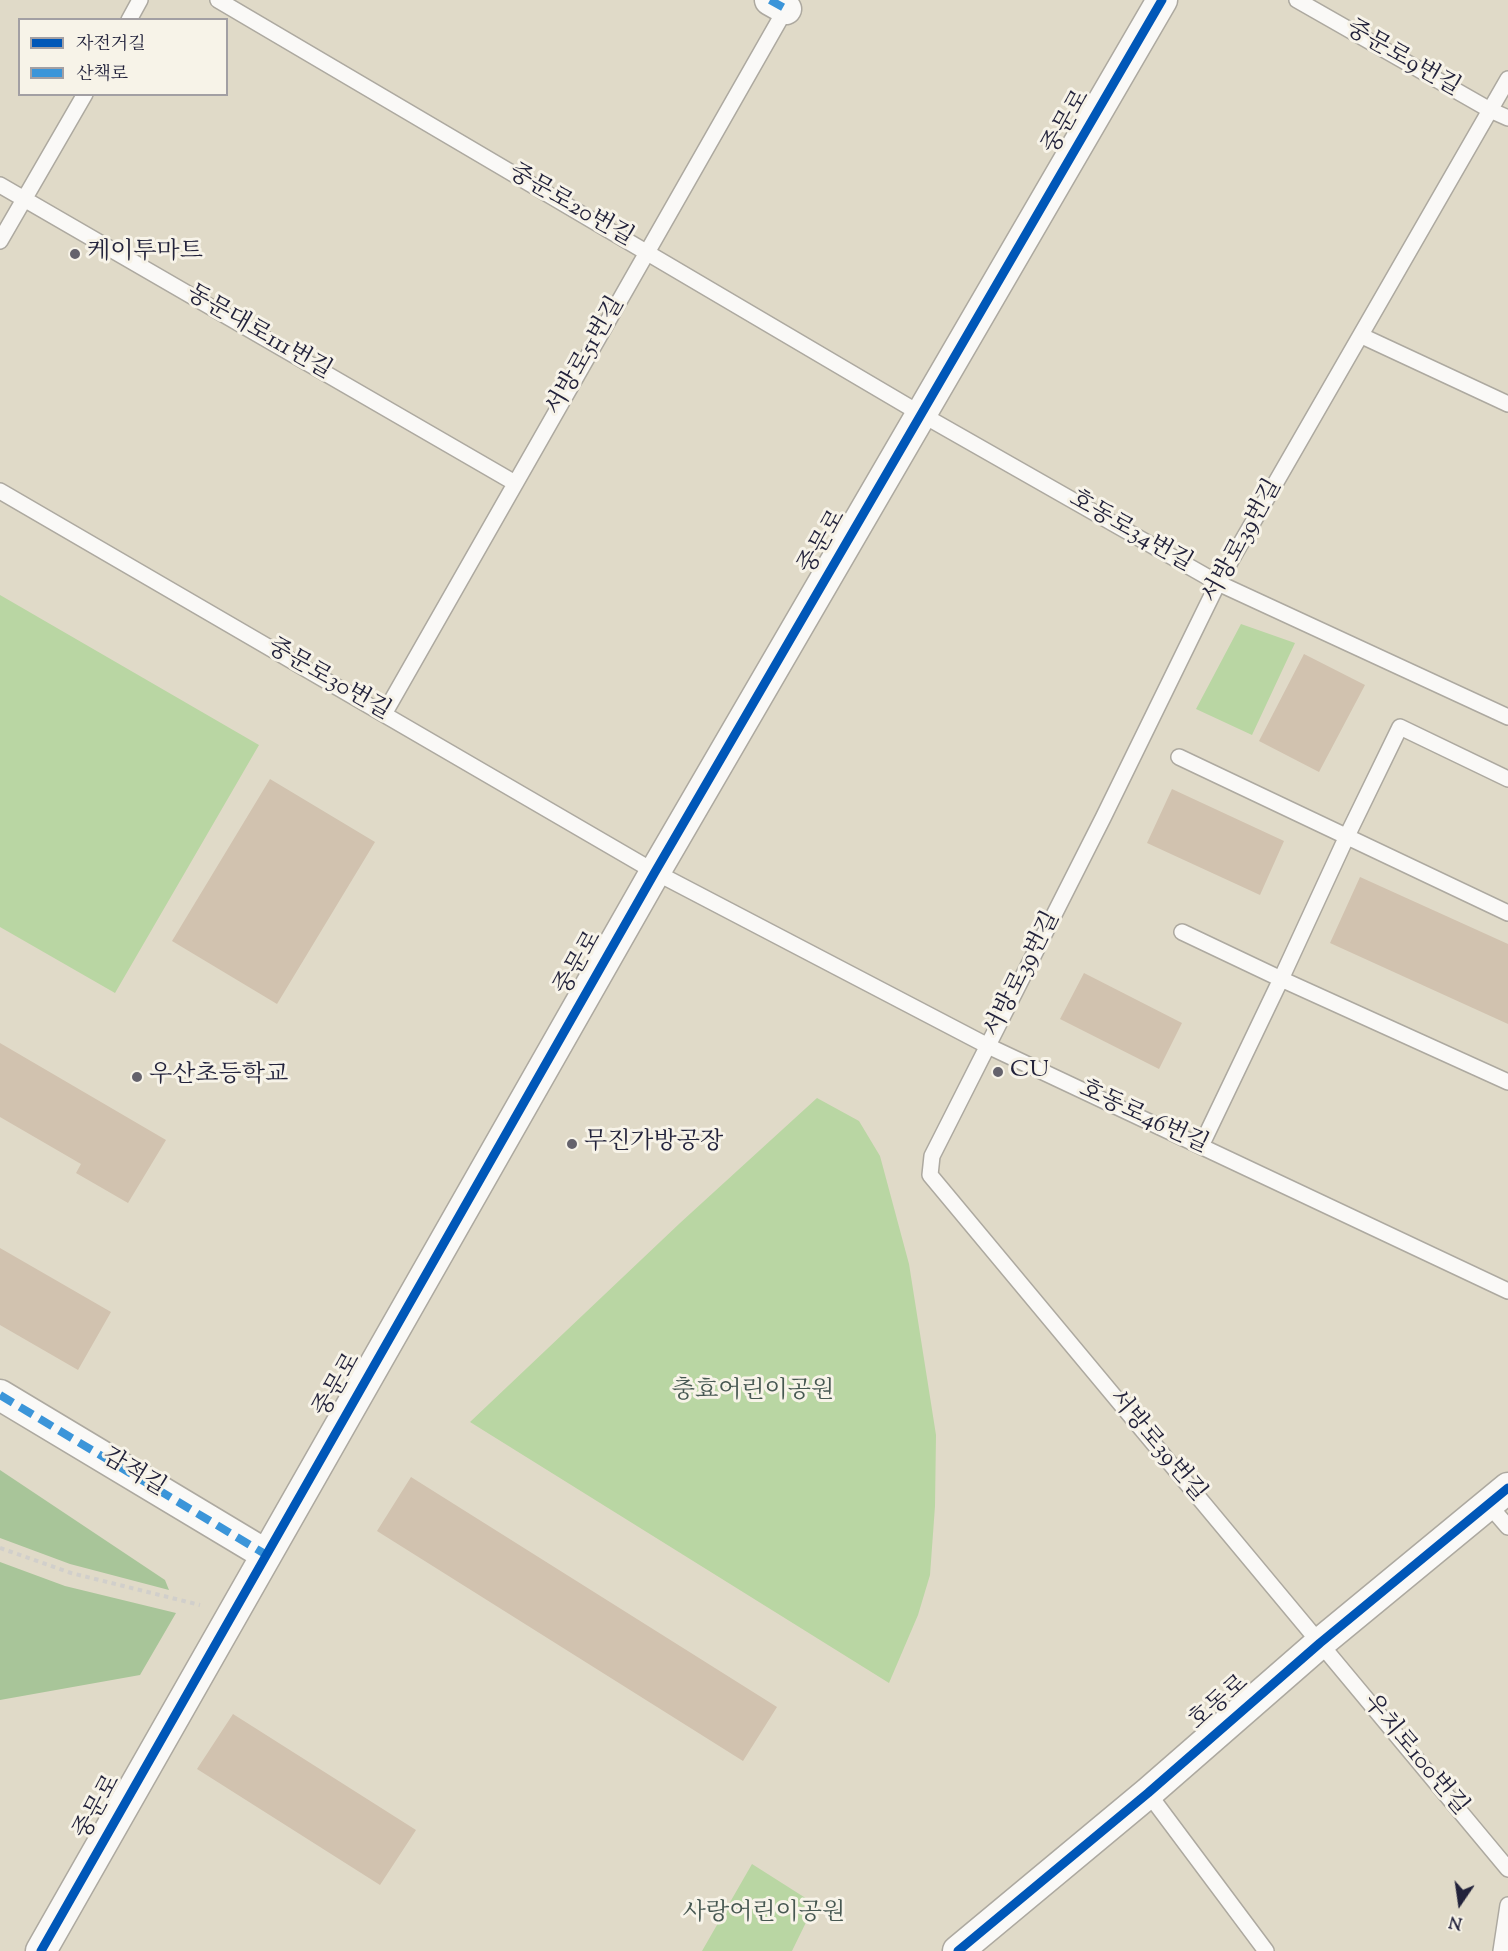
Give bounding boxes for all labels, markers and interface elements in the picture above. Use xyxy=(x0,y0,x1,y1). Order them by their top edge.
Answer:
street label: 중문로9번길 xyxy=(1340,16,1464,104)
legend xyxy=(18,18,228,96)
text: 자전거길 xyxy=(76,32,146,58)
text: 산책로 xyxy=(76,62,128,88)
street label: 중문로 xyxy=(1038,86,1098,160)
street label: 중문로20번길 xyxy=(502,160,638,254)
place label: 케이투마트 xyxy=(87,240,203,268)
marker: 케이투마트 xyxy=(68,247,82,261)
street label: 동문대로111번길 xyxy=(180,281,336,387)
street label: 서방로51번길 xyxy=(541,293,633,421)
street label: 서방로39번길 xyxy=(1198,475,1290,609)
street label: 호동로34번길 xyxy=(1063,486,1197,580)
street label: 중문로 xyxy=(794,506,854,580)
street label: 중문로30번길 xyxy=(261,634,395,728)
street label: 서방로39번길 xyxy=(980,907,1068,1043)
street label: 중문로 xyxy=(550,927,610,1001)
place label: CU xyxy=(1010,1058,1049,1086)
place label: 우산초등학교 xyxy=(149,1063,288,1091)
marker: CU xyxy=(991,1065,1005,1079)
marker: 우산초등학교 xyxy=(130,1070,144,1084)
street label: 호동로46번길 xyxy=(1074,1076,1212,1162)
place label: 무진가방공장 xyxy=(584,1130,723,1158)
marker: 무진가방공장 xyxy=(565,1137,579,1151)
street label: 중문로 xyxy=(309,1349,369,1423)
park label: 충효어린이공원 xyxy=(672,1379,834,1407)
street label: 서방로39번길 xyxy=(1101,1385,1211,1509)
street label: 감적길 xyxy=(96,1444,170,1504)
street label: 호동로 xyxy=(1184,1670,1256,1738)
street label: 우치로100번길 xyxy=(1355,1690,1473,1822)
street label: 중문로 xyxy=(70,1771,128,1845)
north arrow xyxy=(1430,1873,1490,1933)
park label: 사랑어린이공원 xyxy=(683,1901,845,1929)
text: N xyxy=(1447,1908,1465,1934)

